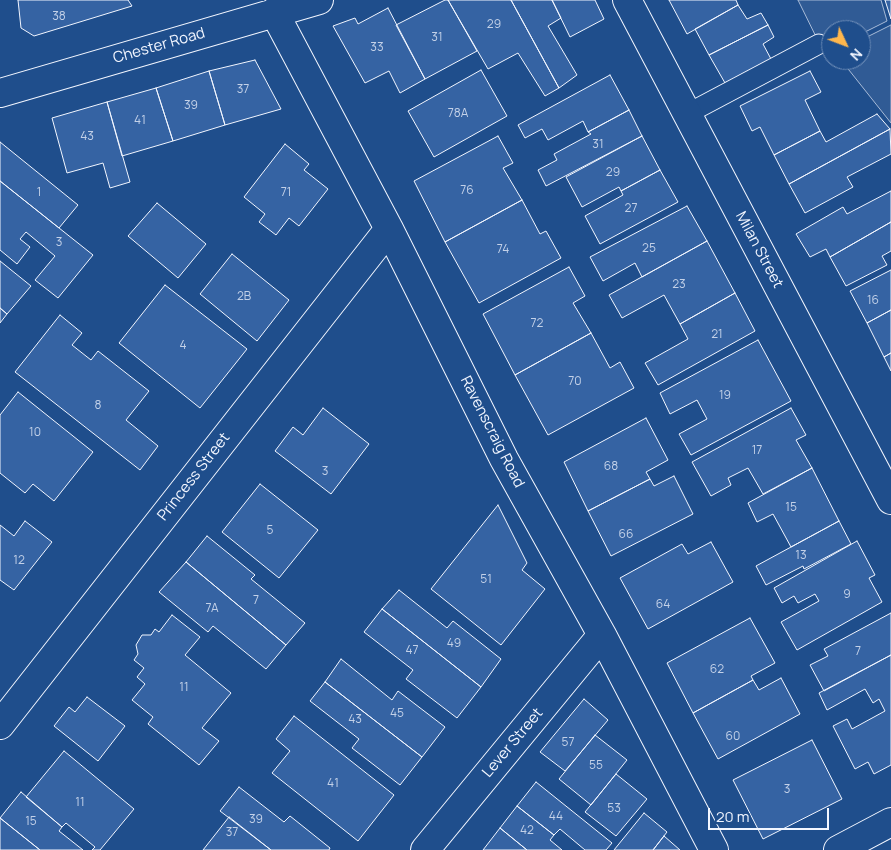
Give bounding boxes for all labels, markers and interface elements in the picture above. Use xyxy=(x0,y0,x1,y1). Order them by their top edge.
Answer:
house number: 38 xyxy=(52,10,66,24)
house number: 29 xyxy=(487,18,501,32)
north arrow xyxy=(821,20,871,70)
street label: Chester Road xyxy=(111,24,207,68)
house number: 31 xyxy=(431,31,443,45)
house number: 33 xyxy=(370,41,384,55)
text: N xyxy=(846,45,867,65)
house number: 37 xyxy=(237,83,249,97)
house number: 39 xyxy=(184,99,198,113)
house number: 78A xyxy=(448,107,468,121)
house number: 41 xyxy=(134,114,146,128)
house number: 43 xyxy=(80,130,94,144)
house number: 31 xyxy=(592,138,604,152)
house number: 29 xyxy=(606,166,620,180)
house number: 76 xyxy=(460,184,474,198)
house number: 1 xyxy=(37,186,41,200)
house number: 71 xyxy=(281,186,291,200)
house number: 27 xyxy=(625,202,637,216)
street label: Milan Street xyxy=(731,209,787,291)
house number: 3 xyxy=(56,236,62,250)
house number: 25 xyxy=(642,242,656,256)
house number: 74 xyxy=(497,243,509,257)
house number: 23 xyxy=(672,278,686,292)
house number: 2B xyxy=(237,290,251,304)
house number: 16 xyxy=(867,294,879,308)
house number: 72 xyxy=(531,317,543,331)
house number: 21 xyxy=(711,328,723,342)
house number: 4 xyxy=(179,339,187,353)
street label: Ravenscraig Road xyxy=(456,373,528,491)
house number: 70 xyxy=(568,375,582,389)
house number: 19 xyxy=(719,389,731,403)
house number: 8 xyxy=(95,399,101,413)
house number: 10 xyxy=(29,426,41,440)
street label: Princess Street xyxy=(154,430,234,524)
house number: 17 xyxy=(752,444,762,458)
house number: 68 xyxy=(604,460,618,474)
house number: 3 xyxy=(322,465,328,479)
house number: 15 xyxy=(785,501,797,515)
house number: 5 xyxy=(267,524,273,538)
house number: 66 xyxy=(619,528,633,542)
house number: 13 xyxy=(795,549,807,563)
house number: 12 xyxy=(13,554,25,568)
house number: 51 xyxy=(480,573,492,587)
house number: 9 xyxy=(843,588,851,602)
house number: 7 xyxy=(253,594,259,608)
house number: 64 xyxy=(656,598,670,612)
house number: 7A xyxy=(205,602,219,616)
house number: 49 xyxy=(447,637,461,651)
house number: 47 xyxy=(405,644,419,658)
house number: 7 xyxy=(855,645,861,659)
house number: 62 xyxy=(710,663,724,677)
house number: 11 xyxy=(179,681,189,695)
street label: Lever Street xyxy=(479,705,547,781)
house number: 45 xyxy=(390,707,404,721)
house number: 43 xyxy=(348,713,362,727)
house number: 60 xyxy=(726,730,740,744)
house number: 57 xyxy=(562,736,574,750)
house number: 55 xyxy=(589,759,603,773)
house number: 41 xyxy=(327,777,339,791)
house number: 3 xyxy=(784,783,790,797)
house number: 11 xyxy=(75,796,85,810)
scale bar xyxy=(711,798,832,830)
house number: 53 xyxy=(607,802,621,816)
text: 20 m xyxy=(716,806,749,827)
house number: 44 xyxy=(549,810,563,824)
house number: 39 xyxy=(249,813,263,827)
house number: 15 xyxy=(25,815,37,829)
house number: 42 xyxy=(520,824,534,838)
house number: 37 xyxy=(226,826,238,840)

